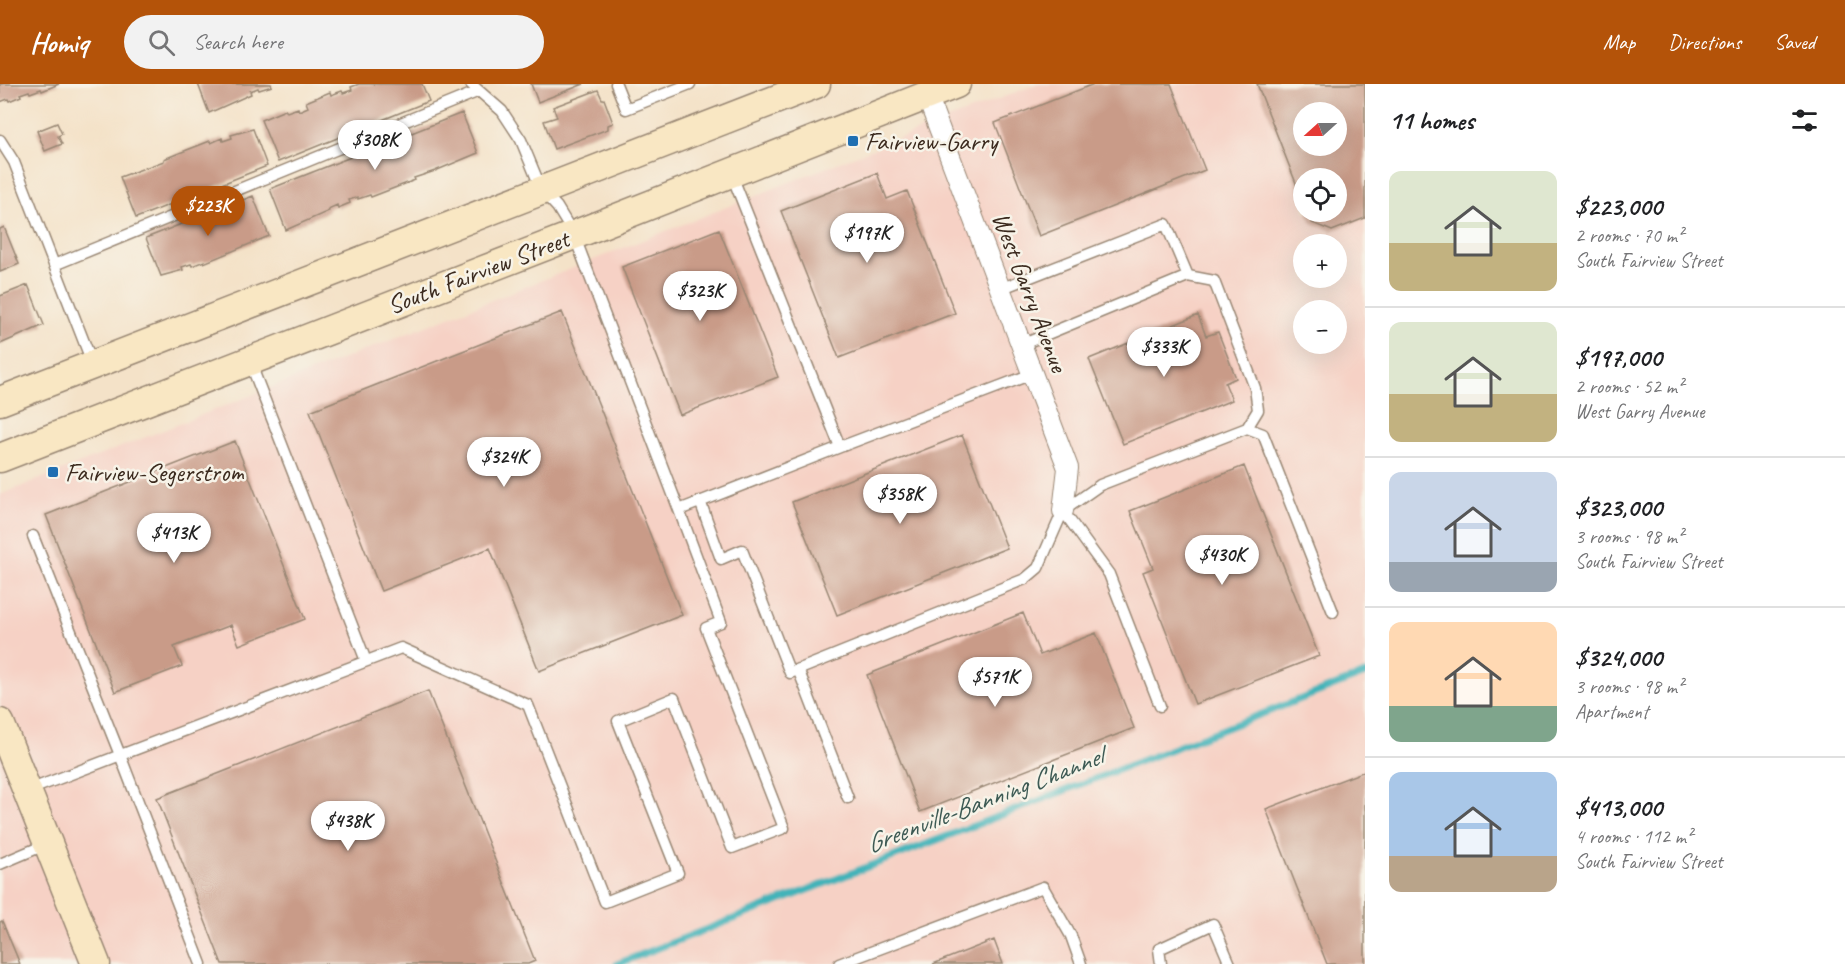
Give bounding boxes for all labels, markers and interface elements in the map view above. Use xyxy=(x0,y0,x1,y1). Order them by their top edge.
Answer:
search box xyxy=(124,15,544,69)
text: Homiq xyxy=(30,25,88,60)
icon: search xyxy=(145,26,178,59)
text: Search here xyxy=(193,28,283,56)
text: Map xyxy=(1603,29,1635,55)
text: Directions xyxy=(1668,29,1741,55)
text: Saved xyxy=(1774,29,1815,55)
north arrow xyxy=(1293,102,1347,156)
map controls xyxy=(1293,102,1347,354)
text: 11 homes xyxy=(1389,104,1474,137)
icon: filters xyxy=(1788,104,1821,137)
pin: $308K xyxy=(333,120,417,171)
place label: Fairview-Garry xyxy=(865,125,999,158)
text: $308K xyxy=(352,127,398,152)
marker: Fairview-Garry xyxy=(846,134,860,148)
button: locate xyxy=(1293,168,1347,222)
pin: $223K xyxy=(166,186,250,237)
text: $223,000 xyxy=(1575,190,1662,223)
text: $223K xyxy=(185,193,231,218)
icon: home xyxy=(1437,195,1509,267)
street label: West Garry Avenue xyxy=(984,208,1076,378)
pin: $197K xyxy=(825,213,909,264)
text: $197K xyxy=(844,220,890,245)
street label: South Fairview Street xyxy=(383,221,576,322)
text: 2 rooms · 70 m² xyxy=(1575,223,1683,248)
button: + xyxy=(1293,234,1347,288)
text: South Fairview Street xyxy=(1575,248,1723,273)
pin: $323K xyxy=(658,271,742,322)
text: $323K xyxy=(677,278,723,303)
button: − xyxy=(1293,300,1347,354)
pin: $333K xyxy=(1122,327,1206,378)
text: $333K xyxy=(1141,334,1187,359)
text: $197,000 xyxy=(1575,341,1662,374)
icon: home xyxy=(1437,346,1509,418)
text: 2 rooms · 52 m² xyxy=(1575,374,1683,399)
text: West Garry Avenue xyxy=(1575,399,1704,424)
pin: $324K xyxy=(462,437,546,488)
text: $324K xyxy=(481,444,527,469)
place label: Fairview-Segerstrom xyxy=(65,456,245,489)
marker: Fairview-Segerstrom xyxy=(46,465,60,479)
pin: $358K xyxy=(858,474,942,525)
text: $358K xyxy=(877,481,923,506)
text: $323,000 xyxy=(1575,491,1662,524)
icon: home xyxy=(1437,496,1509,568)
pin: $413K xyxy=(132,513,216,564)
text: $413K xyxy=(151,520,197,545)
text: 3 rooms · 98 m² xyxy=(1575,524,1683,549)
pin: $430K xyxy=(1180,535,1264,586)
text: $430K xyxy=(1199,542,1245,567)
text: South Fairview Street xyxy=(1575,549,1723,574)
text: $324,000 xyxy=(1575,641,1662,674)
icon: home xyxy=(1437,646,1509,718)
pin: $571K xyxy=(953,657,1037,708)
text: $571K xyxy=(972,664,1018,689)
text: 3 rooms · 98 m² xyxy=(1575,674,1683,699)
text: Apartment xyxy=(1575,699,1648,724)
water label: Greenville-Banning Channel xyxy=(861,736,1115,861)
text: $413,000 xyxy=(1575,791,1662,824)
icon: home xyxy=(1437,796,1509,868)
pin: $438K xyxy=(306,801,390,852)
text: $438K xyxy=(325,808,371,833)
text: 4 rooms · 112 m² xyxy=(1575,824,1692,849)
text: South Fairview Street xyxy=(1575,849,1723,874)

